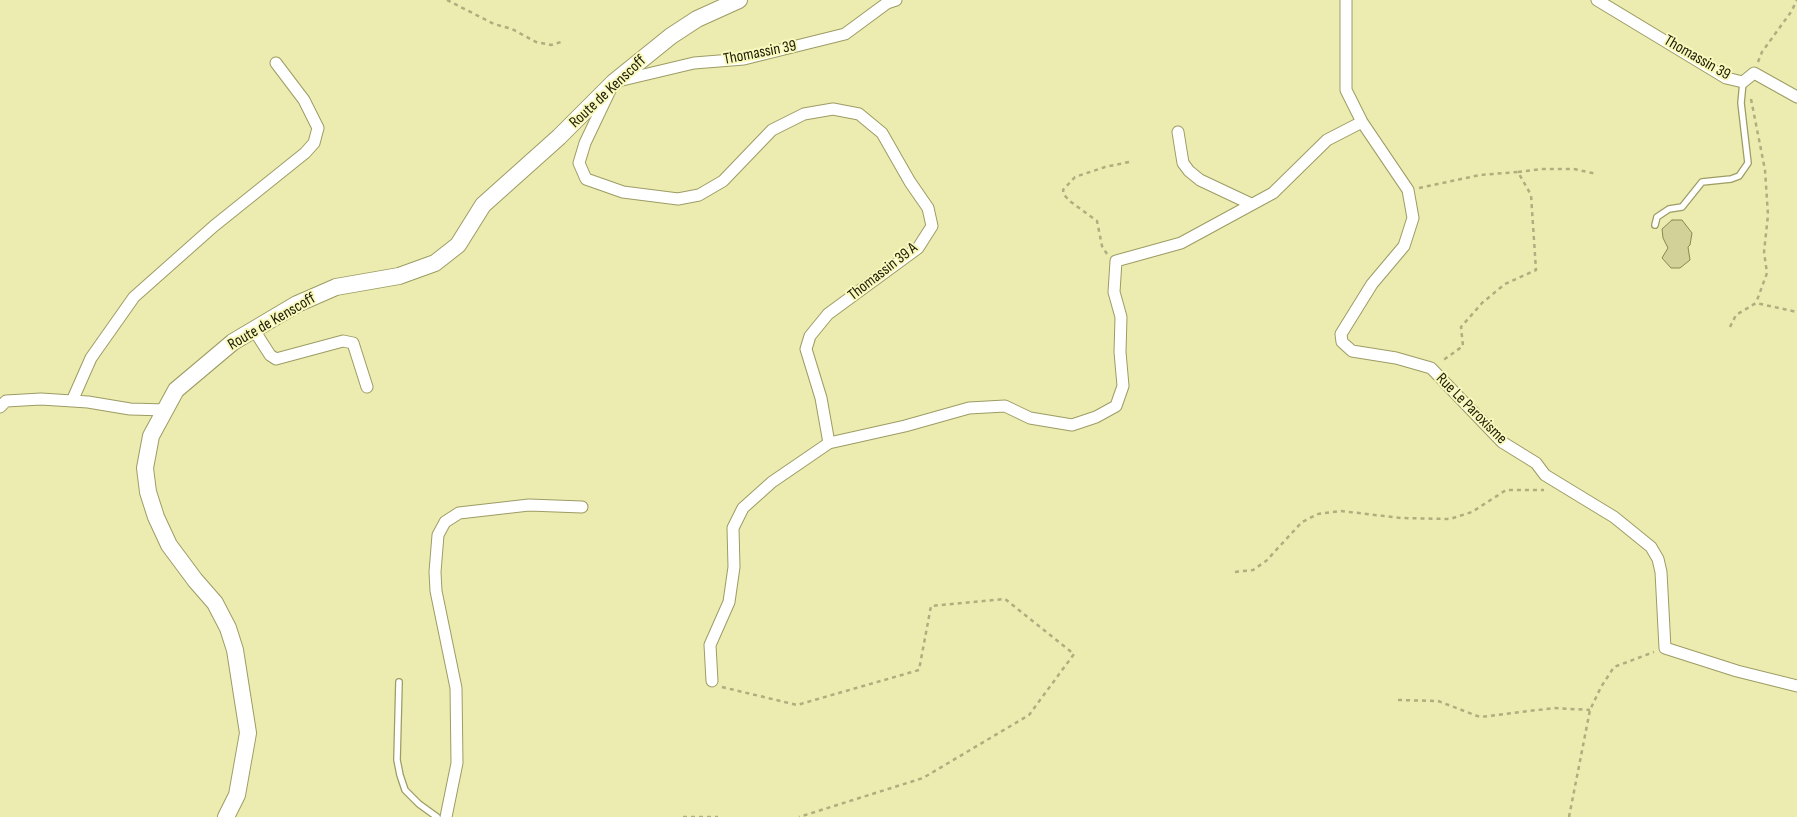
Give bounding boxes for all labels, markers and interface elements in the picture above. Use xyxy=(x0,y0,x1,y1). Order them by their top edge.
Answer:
street label: Thomassin 39 xyxy=(1660,31,1734,85)
street label: Thomassin 39 xyxy=(722,37,798,69)
street label: Route de Kenscoff xyxy=(566,52,650,132)
street label: Thomassin 39 A xyxy=(844,239,922,305)
street label: Route de Kenscoff xyxy=(225,289,319,355)
street label: Rue Le Paroxisme xyxy=(1431,369,1511,449)

